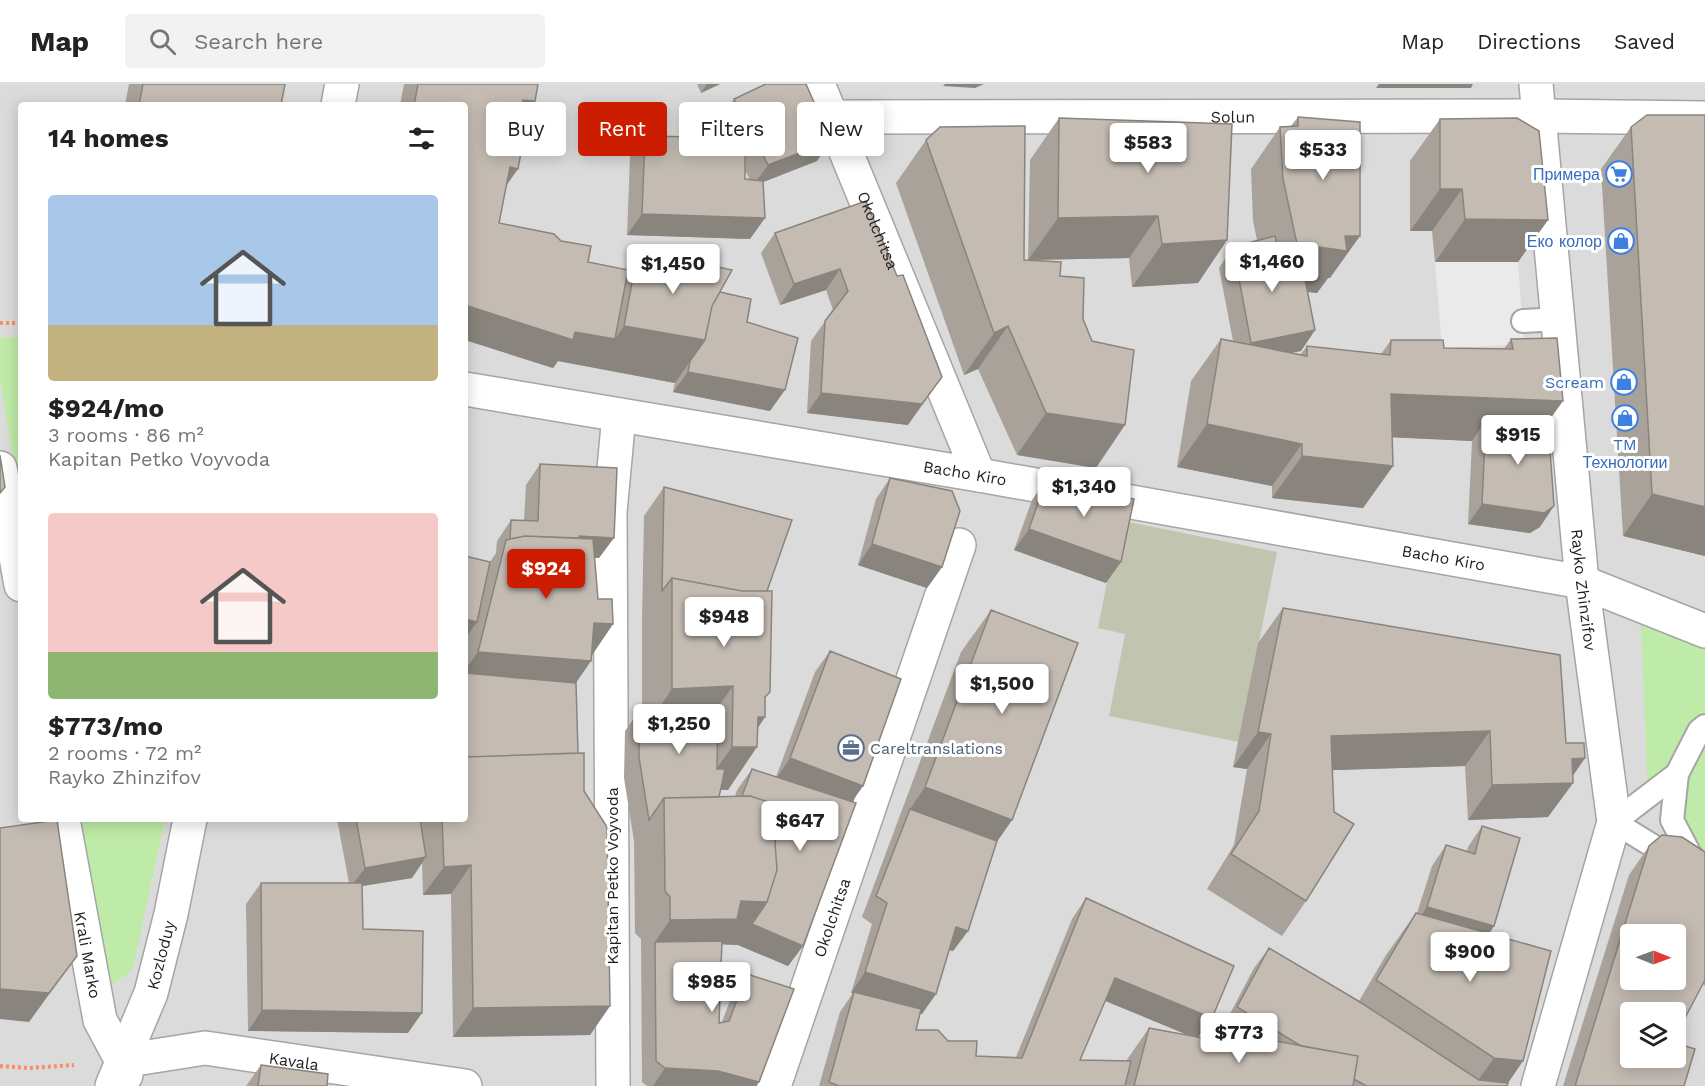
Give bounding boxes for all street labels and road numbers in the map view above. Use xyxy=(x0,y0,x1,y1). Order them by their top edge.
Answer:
street label: Solun xyxy=(1211,107,1255,126)
street label: Okolchitsa xyxy=(854,188,903,272)
street label: Bacho Kiro xyxy=(922,456,1008,489)
street label: Rayko Zhinzifov xyxy=(1568,528,1601,652)
street label: Bacho Kiro xyxy=(1401,541,1487,574)
street label: Kapitan Petko Voyvoda xyxy=(603,787,622,965)
street label: Okolchitsa xyxy=(809,875,854,960)
street label: Krali Marko xyxy=(71,910,105,1000)
street label: Kozloduy xyxy=(143,918,179,992)
street label: Kavala xyxy=(268,1048,320,1074)

